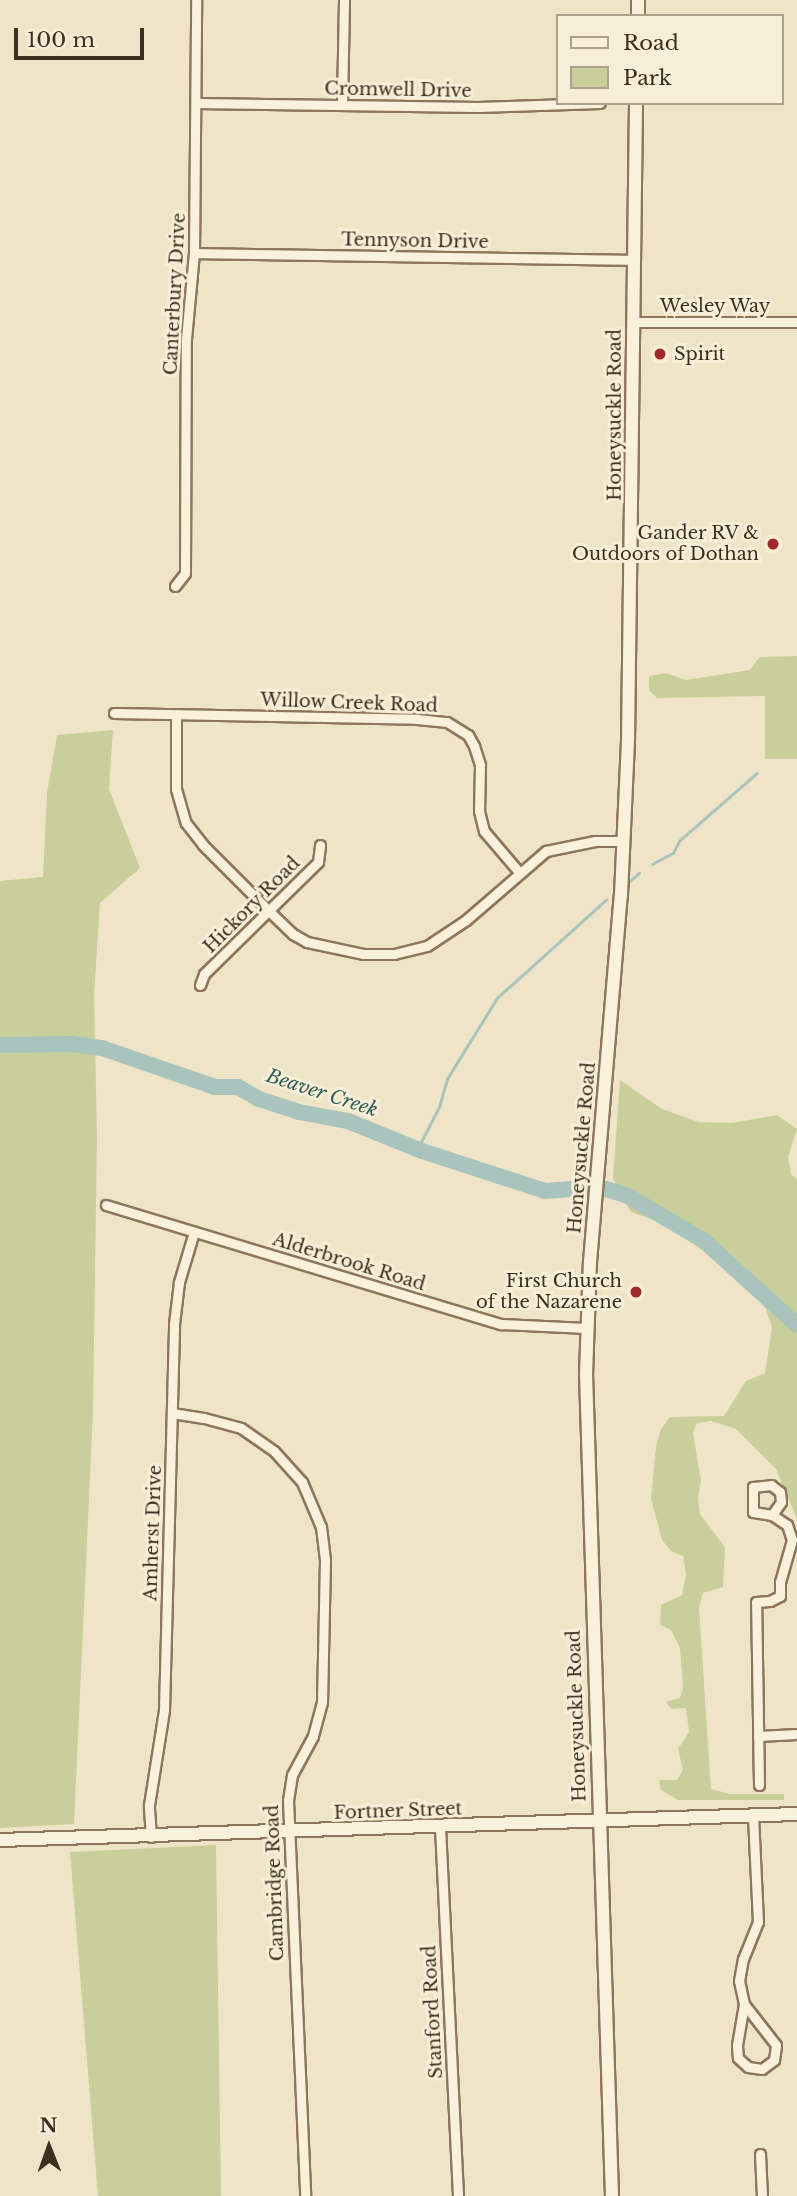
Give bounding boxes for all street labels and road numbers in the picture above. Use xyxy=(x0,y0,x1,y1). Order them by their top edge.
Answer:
street label: Cromwell Drive xyxy=(324,78,472,102)
street label: Canterbury Drive xyxy=(160,212,190,376)
street label: Tennyson Drive xyxy=(341,229,489,253)
street label: Wesley Way xyxy=(659,295,771,317)
street label: Honeysuckle Road xyxy=(604,329,626,501)
street label: Willow Creek Road xyxy=(259,689,439,717)
street label: Hickory Road xyxy=(199,852,305,958)
street label: Honeysuckle Road xyxy=(564,1061,600,1235)
street label: Alderbrook Road xyxy=(270,1228,428,1296)
street label: Amherst Drive xyxy=(140,1465,166,1601)
street label: Honeysuckle Road xyxy=(563,1630,591,1802)
street label: Fortner Street xyxy=(333,1798,463,1824)
street label: Cambridge Road xyxy=(261,1804,289,1962)
street label: Stanford Road xyxy=(419,1945,447,2079)

